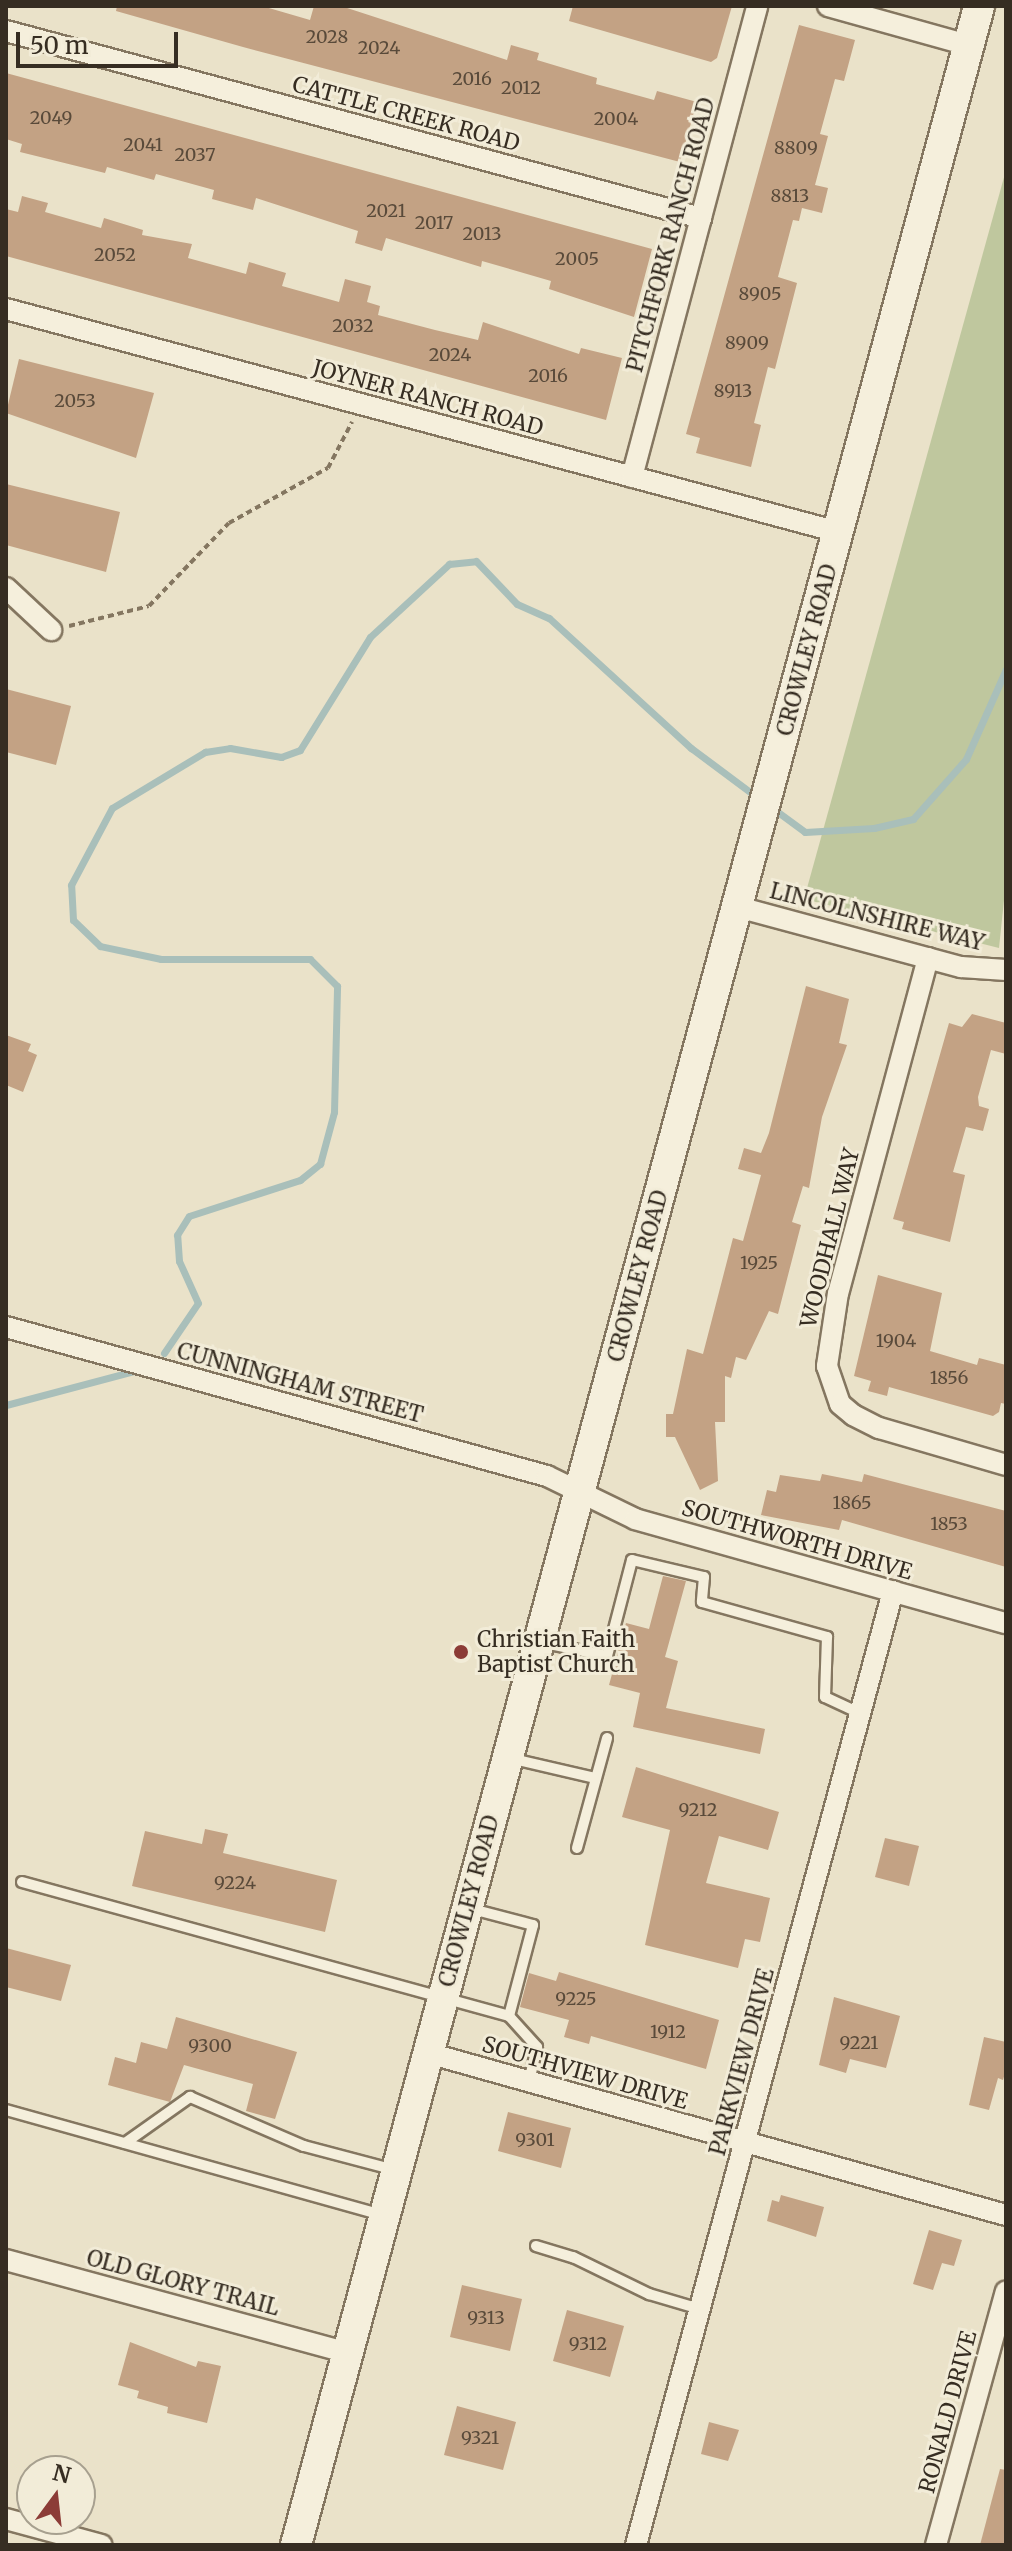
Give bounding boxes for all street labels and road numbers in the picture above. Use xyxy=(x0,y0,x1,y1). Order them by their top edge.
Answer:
street label: CATTLE CREEK ROAD xyxy=(290,71,522,157)
street label: PITCHFORK RANCH ROAD xyxy=(622,95,720,375)
street label: JOYNER RANCH ROAD xyxy=(310,354,546,442)
street label: CROWLEY ROAD xyxy=(771,561,843,739)
street label: LINCOLNSHIRE WAY xyxy=(767,878,987,956)
street label: WOODHALL WAY xyxy=(795,1146,865,1330)
street label: CROWLEY ROAD xyxy=(602,1187,674,1365)
street label: CUNNINGHAM STREET xyxy=(174,1337,426,1429)
street label: SOUTHWORTH DRIVE xyxy=(679,1494,915,1586)
street label: CROWLEY ROAD xyxy=(433,1812,505,1990)
street label: PARKVIEW DRIVE xyxy=(704,1966,780,2158)
street label: SOUTHVIEW DRIVE xyxy=(479,2031,691,2115)
street label: OLD GLORY TRAIL xyxy=(84,2245,282,2321)
street label: RONALD DRIVE xyxy=(914,2328,982,2496)

